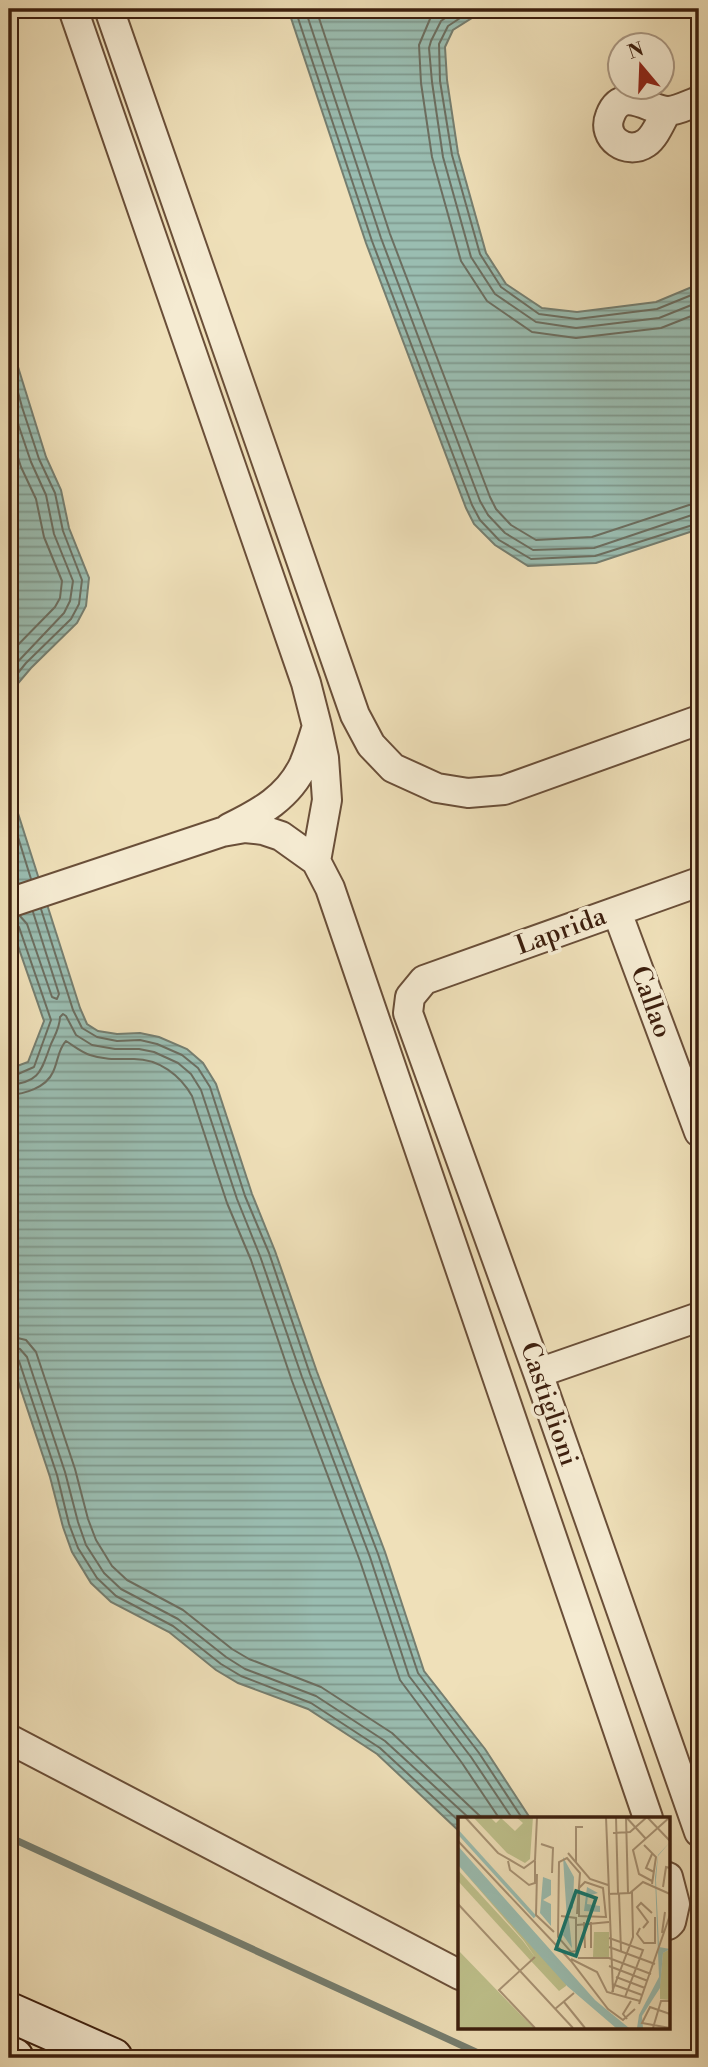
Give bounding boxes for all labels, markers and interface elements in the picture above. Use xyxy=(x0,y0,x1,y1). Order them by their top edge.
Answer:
north arrow xyxy=(606,32,676,102)
text: N xyxy=(625,37,647,65)
street label: Laprida xyxy=(512,900,611,962)
street label: Callao xyxy=(623,962,679,1042)
street label: Castiglioni xyxy=(513,1338,585,1470)
inset map xyxy=(458,1817,670,2028)

